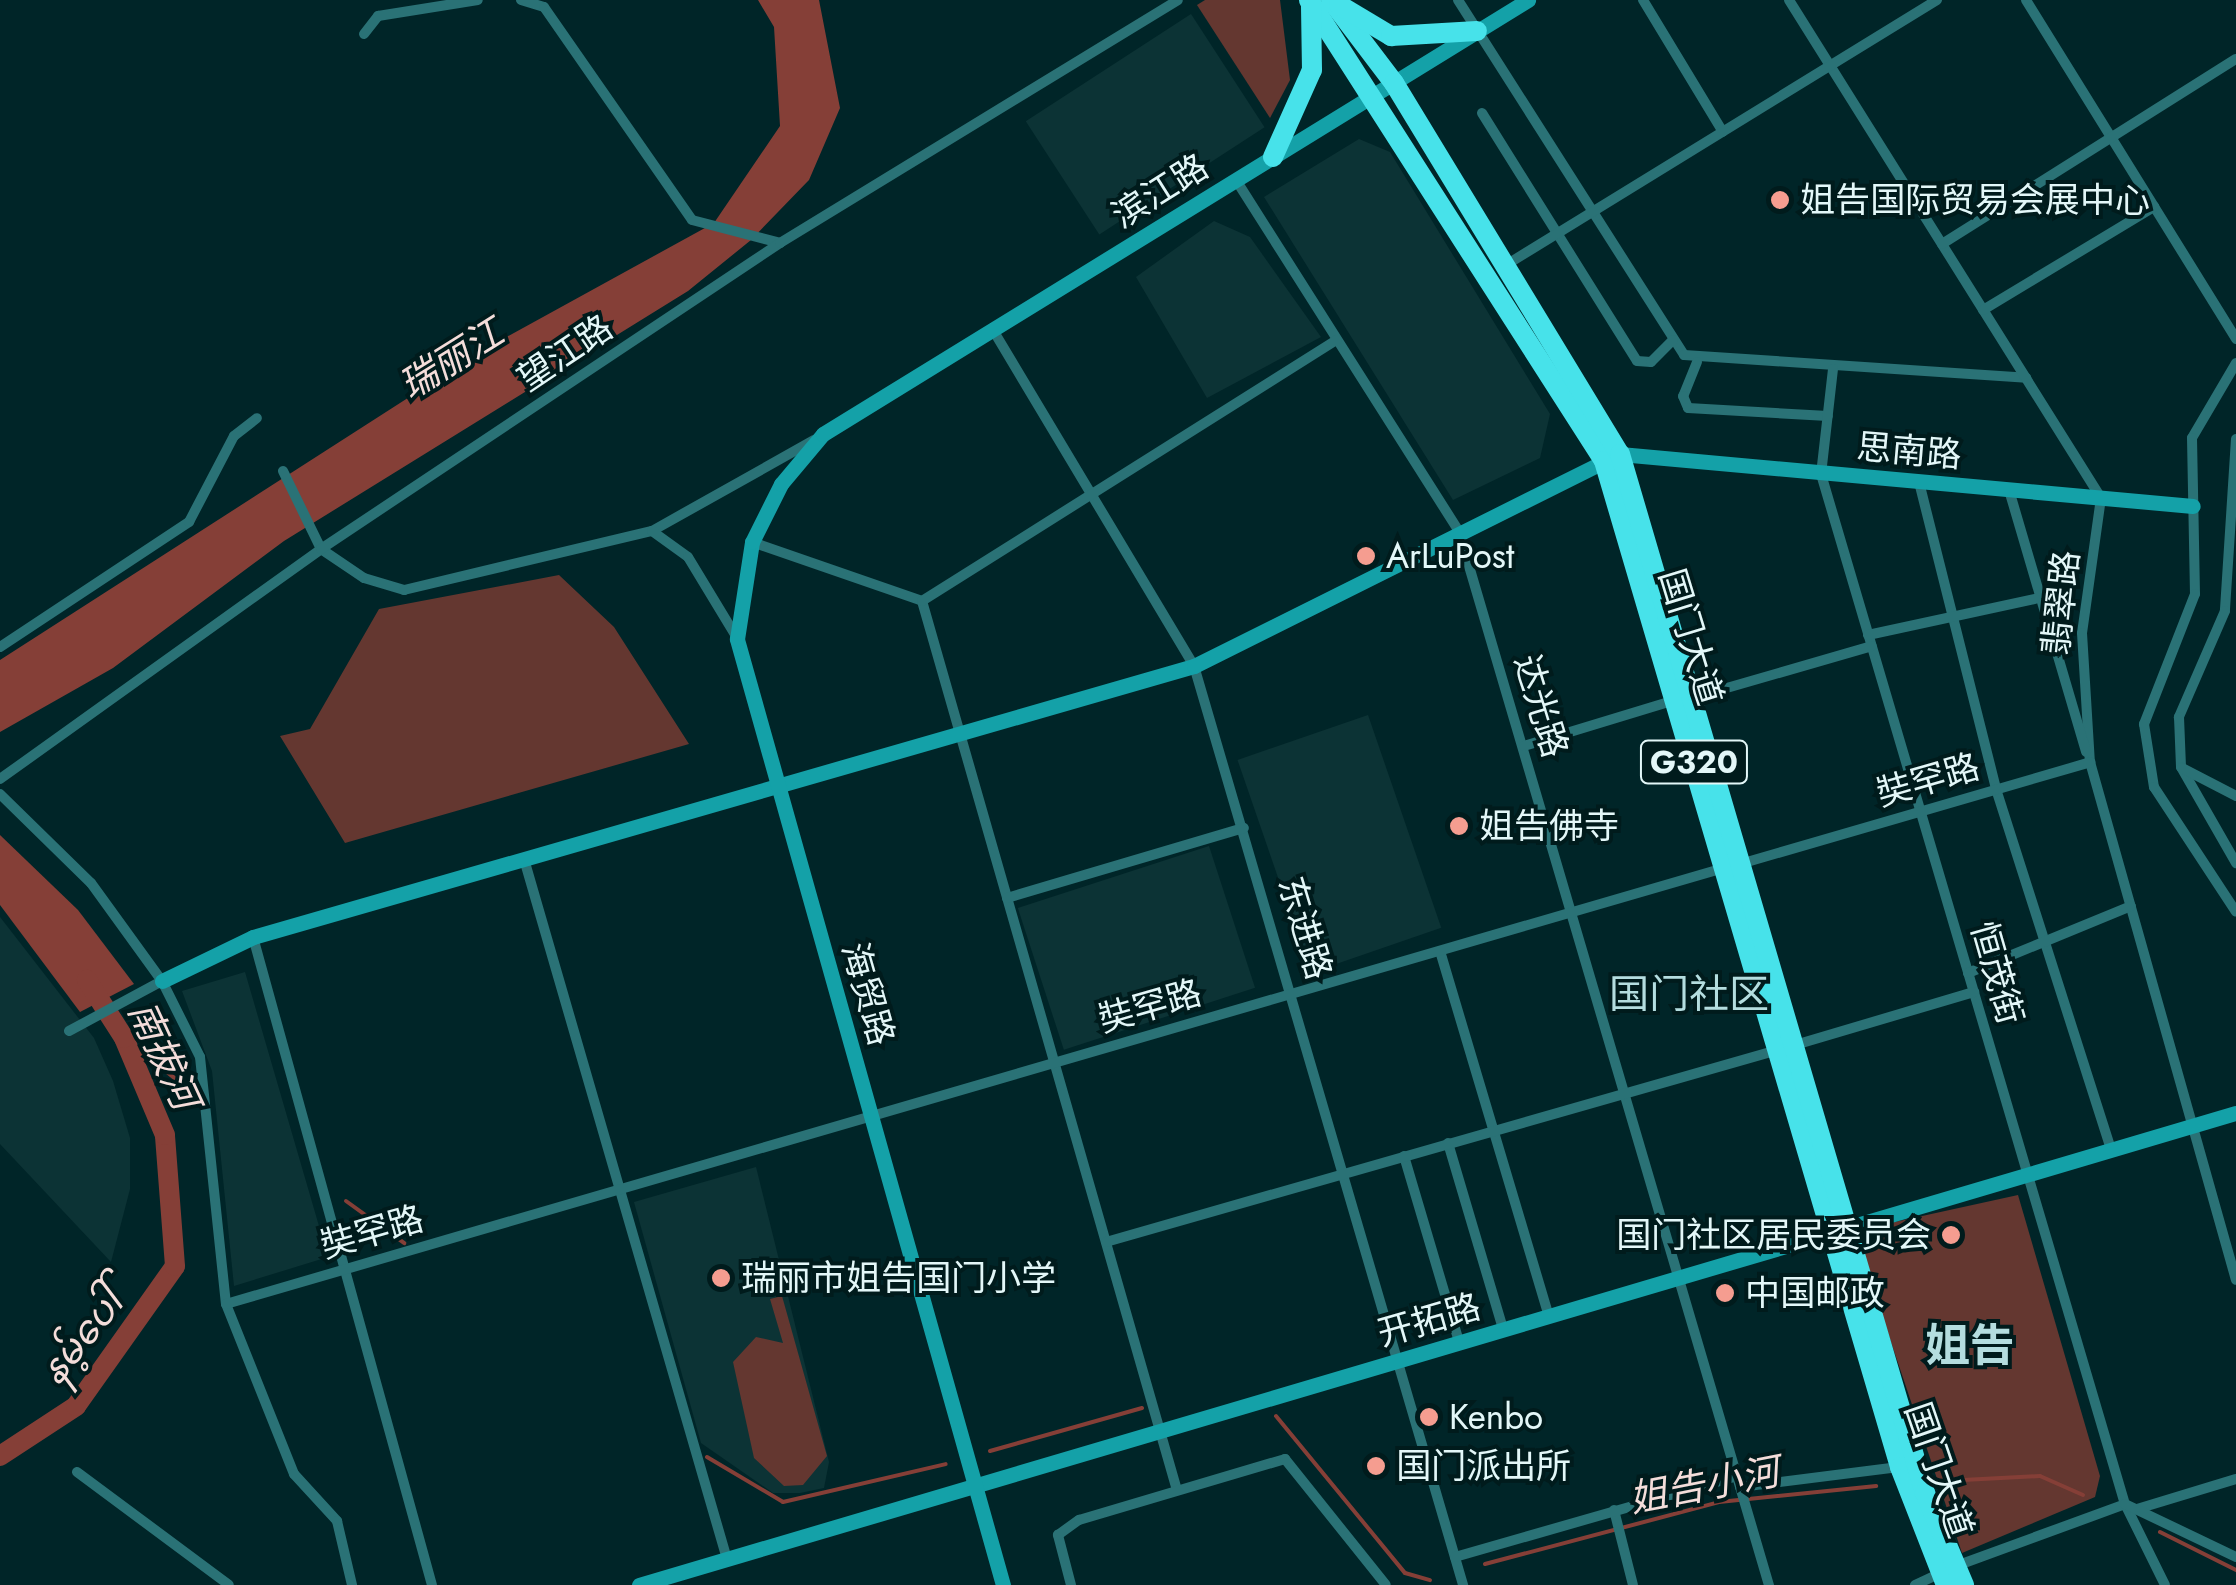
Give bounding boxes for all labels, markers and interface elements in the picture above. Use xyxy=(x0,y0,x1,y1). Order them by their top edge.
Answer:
street label: 滨江路 xyxy=(1104,145,1216,237)
place label: 姐告国际贸易会展中心 xyxy=(1800,179,2150,221)
marker: 姐告国际贸易会展中心 xyxy=(1769,189,1791,211)
street label: 望江路 xyxy=(510,306,620,400)
water label: 瑞丽江 xyxy=(391,309,511,409)
street label: 思南路 xyxy=(1855,426,1963,476)
place label: ArLuPost xyxy=(1386,535,1514,577)
marker: ArLuPost xyxy=(1355,545,1377,567)
street label: 翡翠路 xyxy=(2035,549,2087,657)
street label: 国门大道 xyxy=(1650,564,1732,710)
street label: 达光路 xyxy=(1506,650,1576,762)
road number: G320 xyxy=(1639,735,1749,789)
street label: 奘罕路 xyxy=(1872,745,1984,815)
place label: 姐告佛寺 xyxy=(1479,805,1619,847)
marker: 姐告佛寺 xyxy=(1448,815,1470,837)
street label: 东进路 xyxy=(1270,872,1340,984)
street label: 恒茂街 xyxy=(1962,917,2032,1029)
street label: 海贸路 xyxy=(833,938,903,1050)
district label: 国门社区 xyxy=(1609,970,1769,1018)
street label: 奘罕路 xyxy=(1094,971,1206,1041)
water label: 南拔河 xyxy=(119,994,209,1116)
street label: 奘罕路 xyxy=(316,1197,428,1267)
place label: 国门社区居民委员会 xyxy=(1616,1214,1931,1256)
marker: 国门社区居民委员会 xyxy=(1940,1224,1962,1246)
place label: 瑞丽市姐告国门小学 xyxy=(741,1257,1056,1299)
marker: 瑞丽市姐告国门小学 xyxy=(710,1267,732,1289)
place label: 中国邮政 xyxy=(1745,1272,1885,1314)
water label: နမ့်ပေါ် xyxy=(30,1281,132,1393)
marker: 中国邮政 xyxy=(1714,1282,1736,1304)
street label: 开拓路 xyxy=(1373,1285,1485,1355)
district label: 姐告 xyxy=(1925,1319,2015,1373)
place label: Kenbo xyxy=(1449,1396,1543,1438)
street label: 国门大道 xyxy=(1896,1397,1982,1543)
marker: Kenbo xyxy=(1418,1406,1440,1428)
place label: 国门派出所 xyxy=(1396,1445,1571,1487)
water label: 姐告小河 xyxy=(1625,1448,1783,1522)
marker: 国门派出所 xyxy=(1365,1455,1387,1477)

